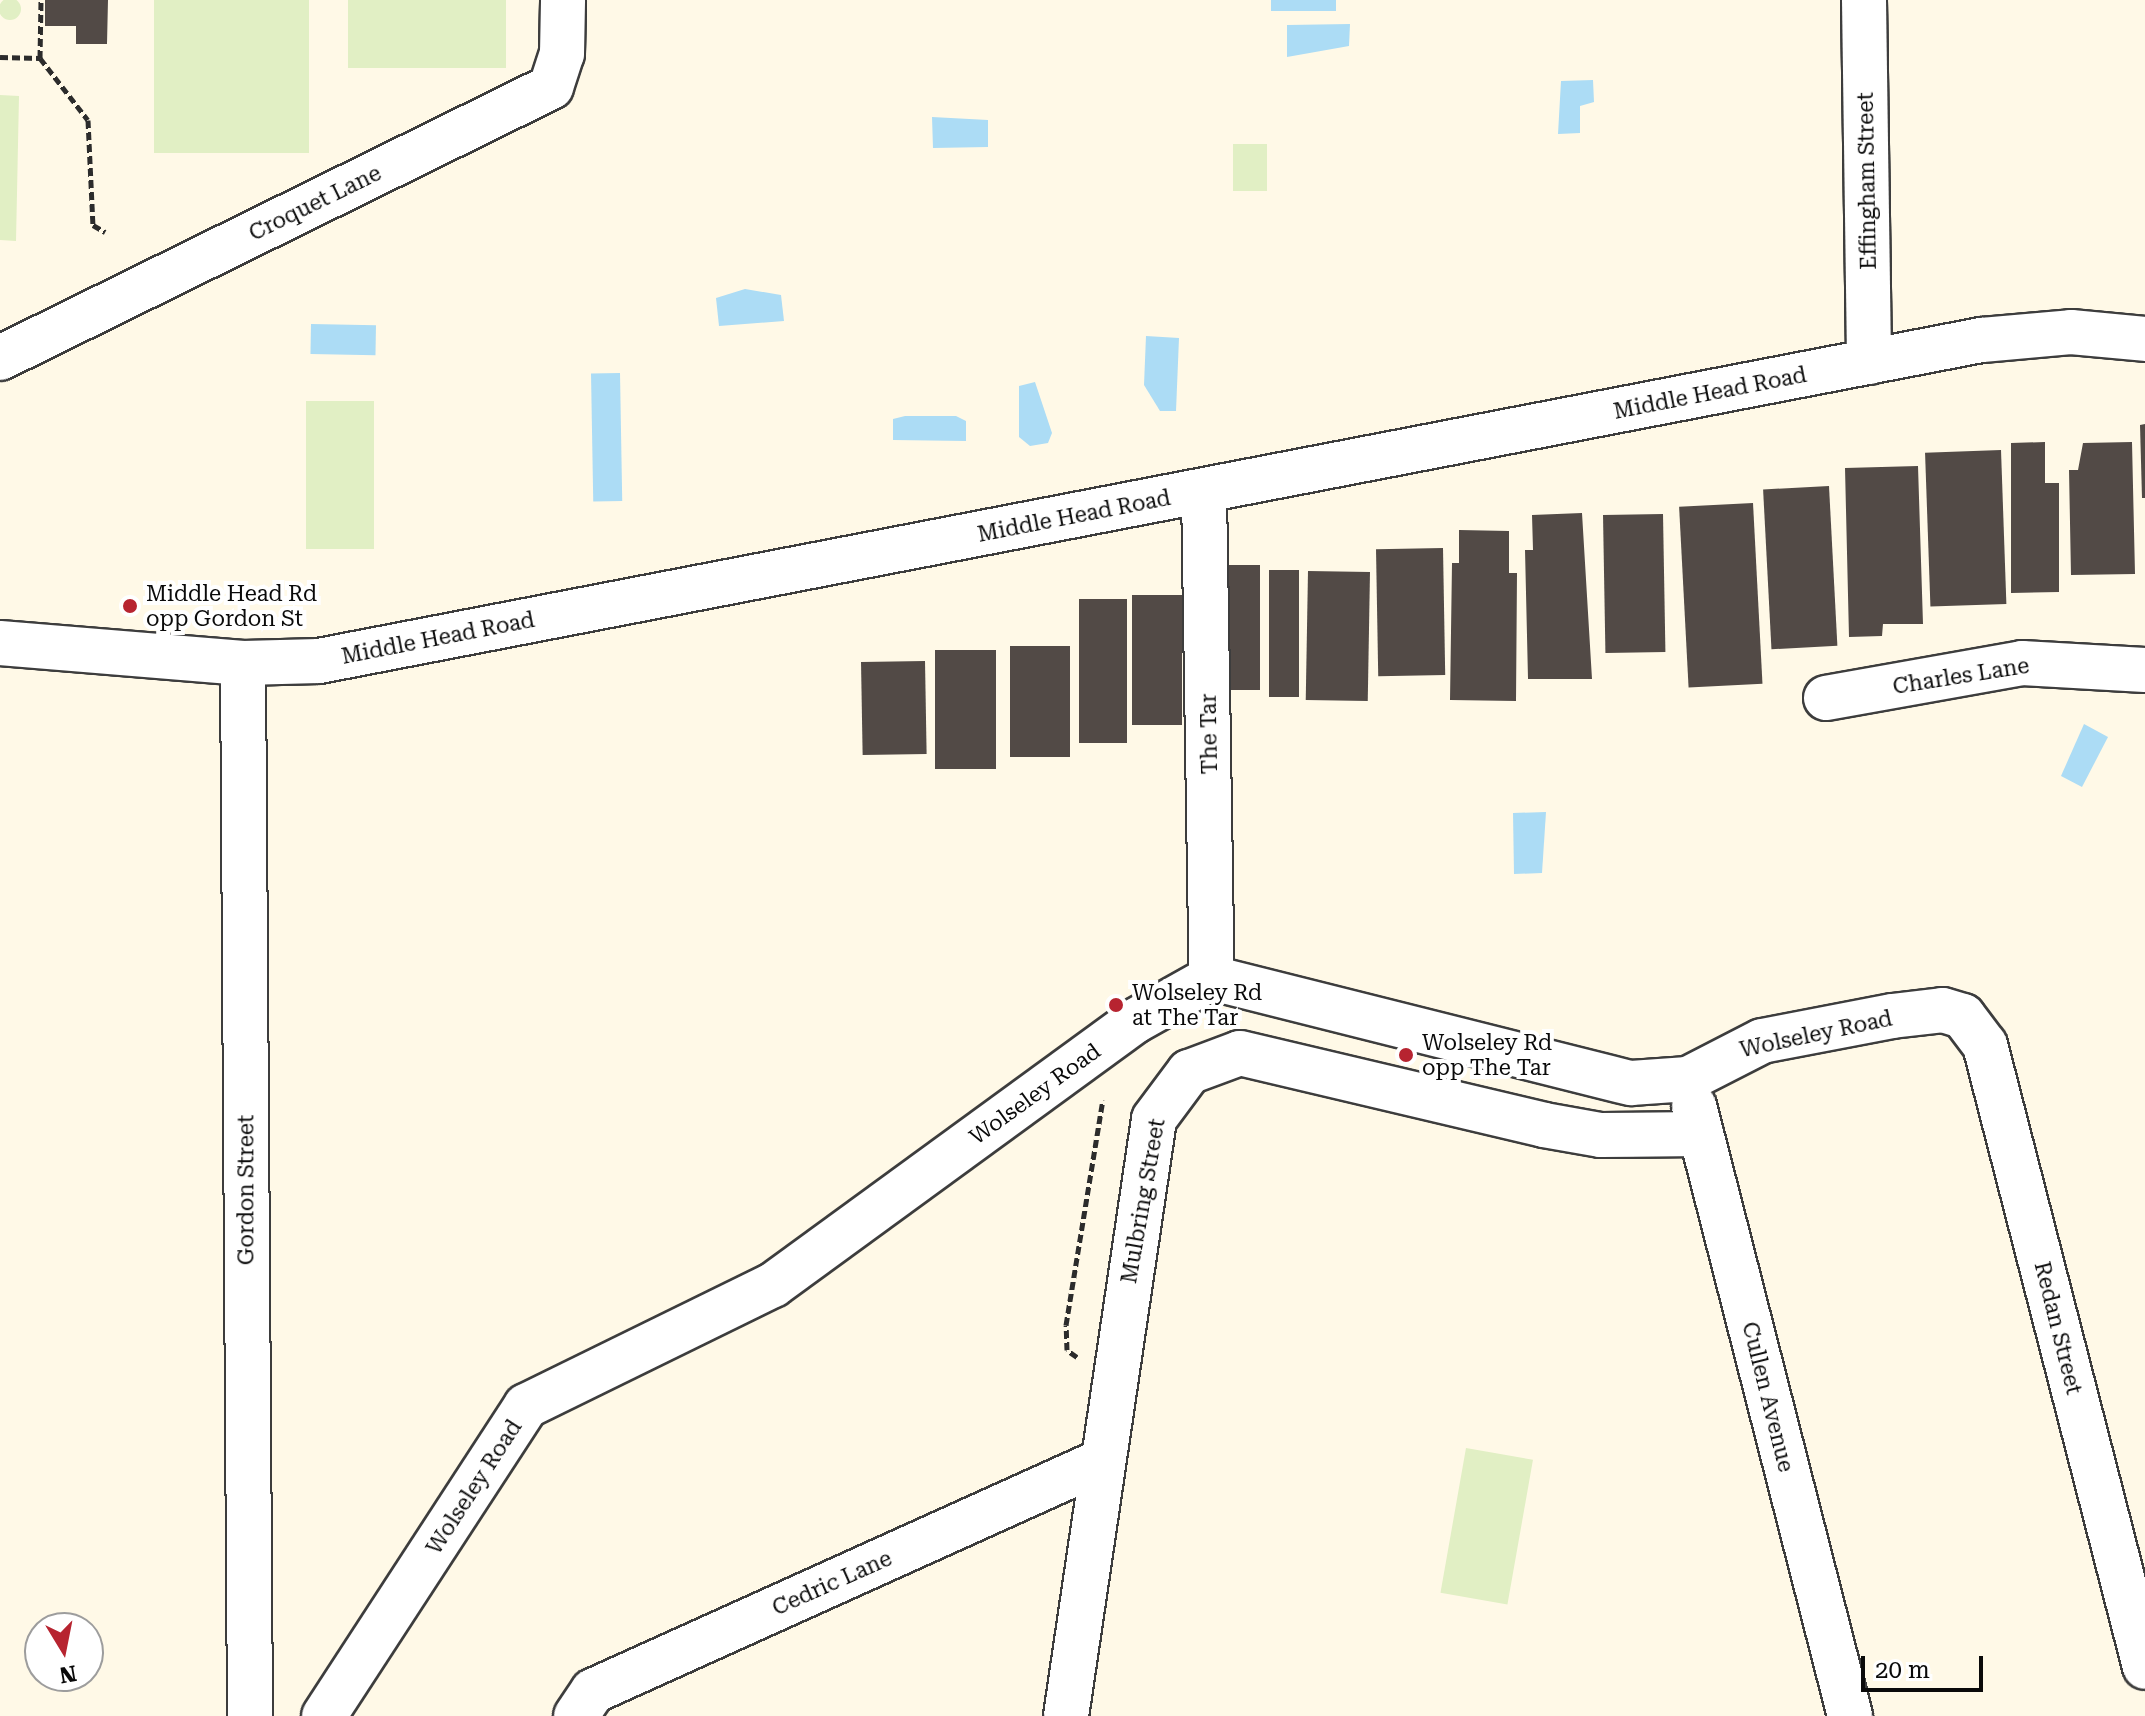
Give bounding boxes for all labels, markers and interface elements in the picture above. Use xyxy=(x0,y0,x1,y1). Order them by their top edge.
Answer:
street label: Effingham Street xyxy=(1852,92,1882,270)
street label: Croquet Lane xyxy=(245,160,385,246)
street label: Middle Head Road xyxy=(1611,361,1809,425)
street label: Middle Head Road xyxy=(975,484,1173,548)
place label: Middle Head Rd opp Gordon St xyxy=(146,580,317,632)
marker: Middle Head Rd opp Gordon St xyxy=(121,597,139,615)
street label: Middle Head Road xyxy=(339,606,537,670)
street label: Charles Lane xyxy=(1891,652,2031,700)
street label: The Tar xyxy=(1195,693,1223,775)
place label: Wolseley Rd at The Tar xyxy=(1132,979,1262,1030)
marker: Wolseley Rd at The Tar xyxy=(1107,996,1125,1014)
street label: Wolseley Road xyxy=(1737,1005,1895,1063)
place label: Wolseley Rd opp The Tar xyxy=(1422,1029,1552,1080)
street label: Wolseley Road xyxy=(964,1038,1106,1150)
marker: Wolseley Rd opp The Tar xyxy=(1397,1046,1415,1064)
street label: Gordon Street xyxy=(233,1115,259,1265)
street label: Mulbring Street xyxy=(1116,1116,1170,1286)
street label: Redan Street xyxy=(2029,1259,2087,1397)
street label: Cullen Avenue xyxy=(1737,1319,1799,1475)
street label: Wolseley Road xyxy=(421,1415,527,1559)
street label: Cedric Lane xyxy=(768,1545,896,1621)
north arrow xyxy=(24,1612,104,1692)
scale bar xyxy=(1865,1640,1987,1690)
text: 20 m xyxy=(1875,1656,1930,1684)
text: N xyxy=(57,1660,78,1688)

